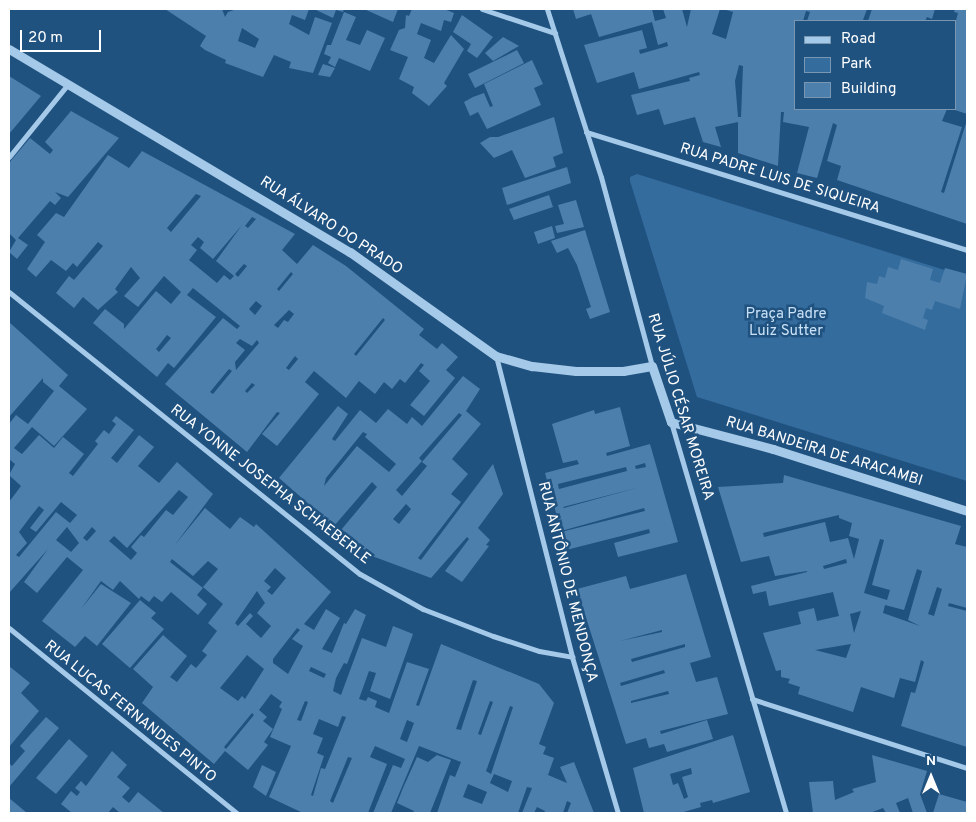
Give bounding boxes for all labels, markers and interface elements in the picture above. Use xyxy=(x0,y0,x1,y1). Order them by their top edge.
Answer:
scale bar xyxy=(22,20,104,52)
legend xyxy=(794,20,956,110)
text: 20 m xyxy=(28,29,63,48)
text: Road xyxy=(841,30,876,49)
text: Park xyxy=(841,55,872,74)
text: Building xyxy=(841,80,896,99)
street label: RUA PADRE LUIS DE SIQUEIRA xyxy=(677,140,883,218)
street label: RUA ÁLVARO DO PRADO xyxy=(256,173,406,279)
park label: Praça Padre Luiz Sutter xyxy=(745,305,827,340)
street label: RUA JÚLIO CÉSAR MOREIRA xyxy=(643,311,717,503)
street label: RUA YONNE JOSEPHA SCHAEBERLE xyxy=(166,401,374,569)
street label: RUA BANDEIRA DE ARACAMBI xyxy=(723,413,925,491)
street label: RUA ANTÔNIO DE MENDONÇA xyxy=(533,479,601,685)
street label: RUA LUCAS FERNANDES PINTO xyxy=(40,637,220,787)
north arrow xyxy=(906,752,956,802)
text: N xyxy=(926,753,936,770)

